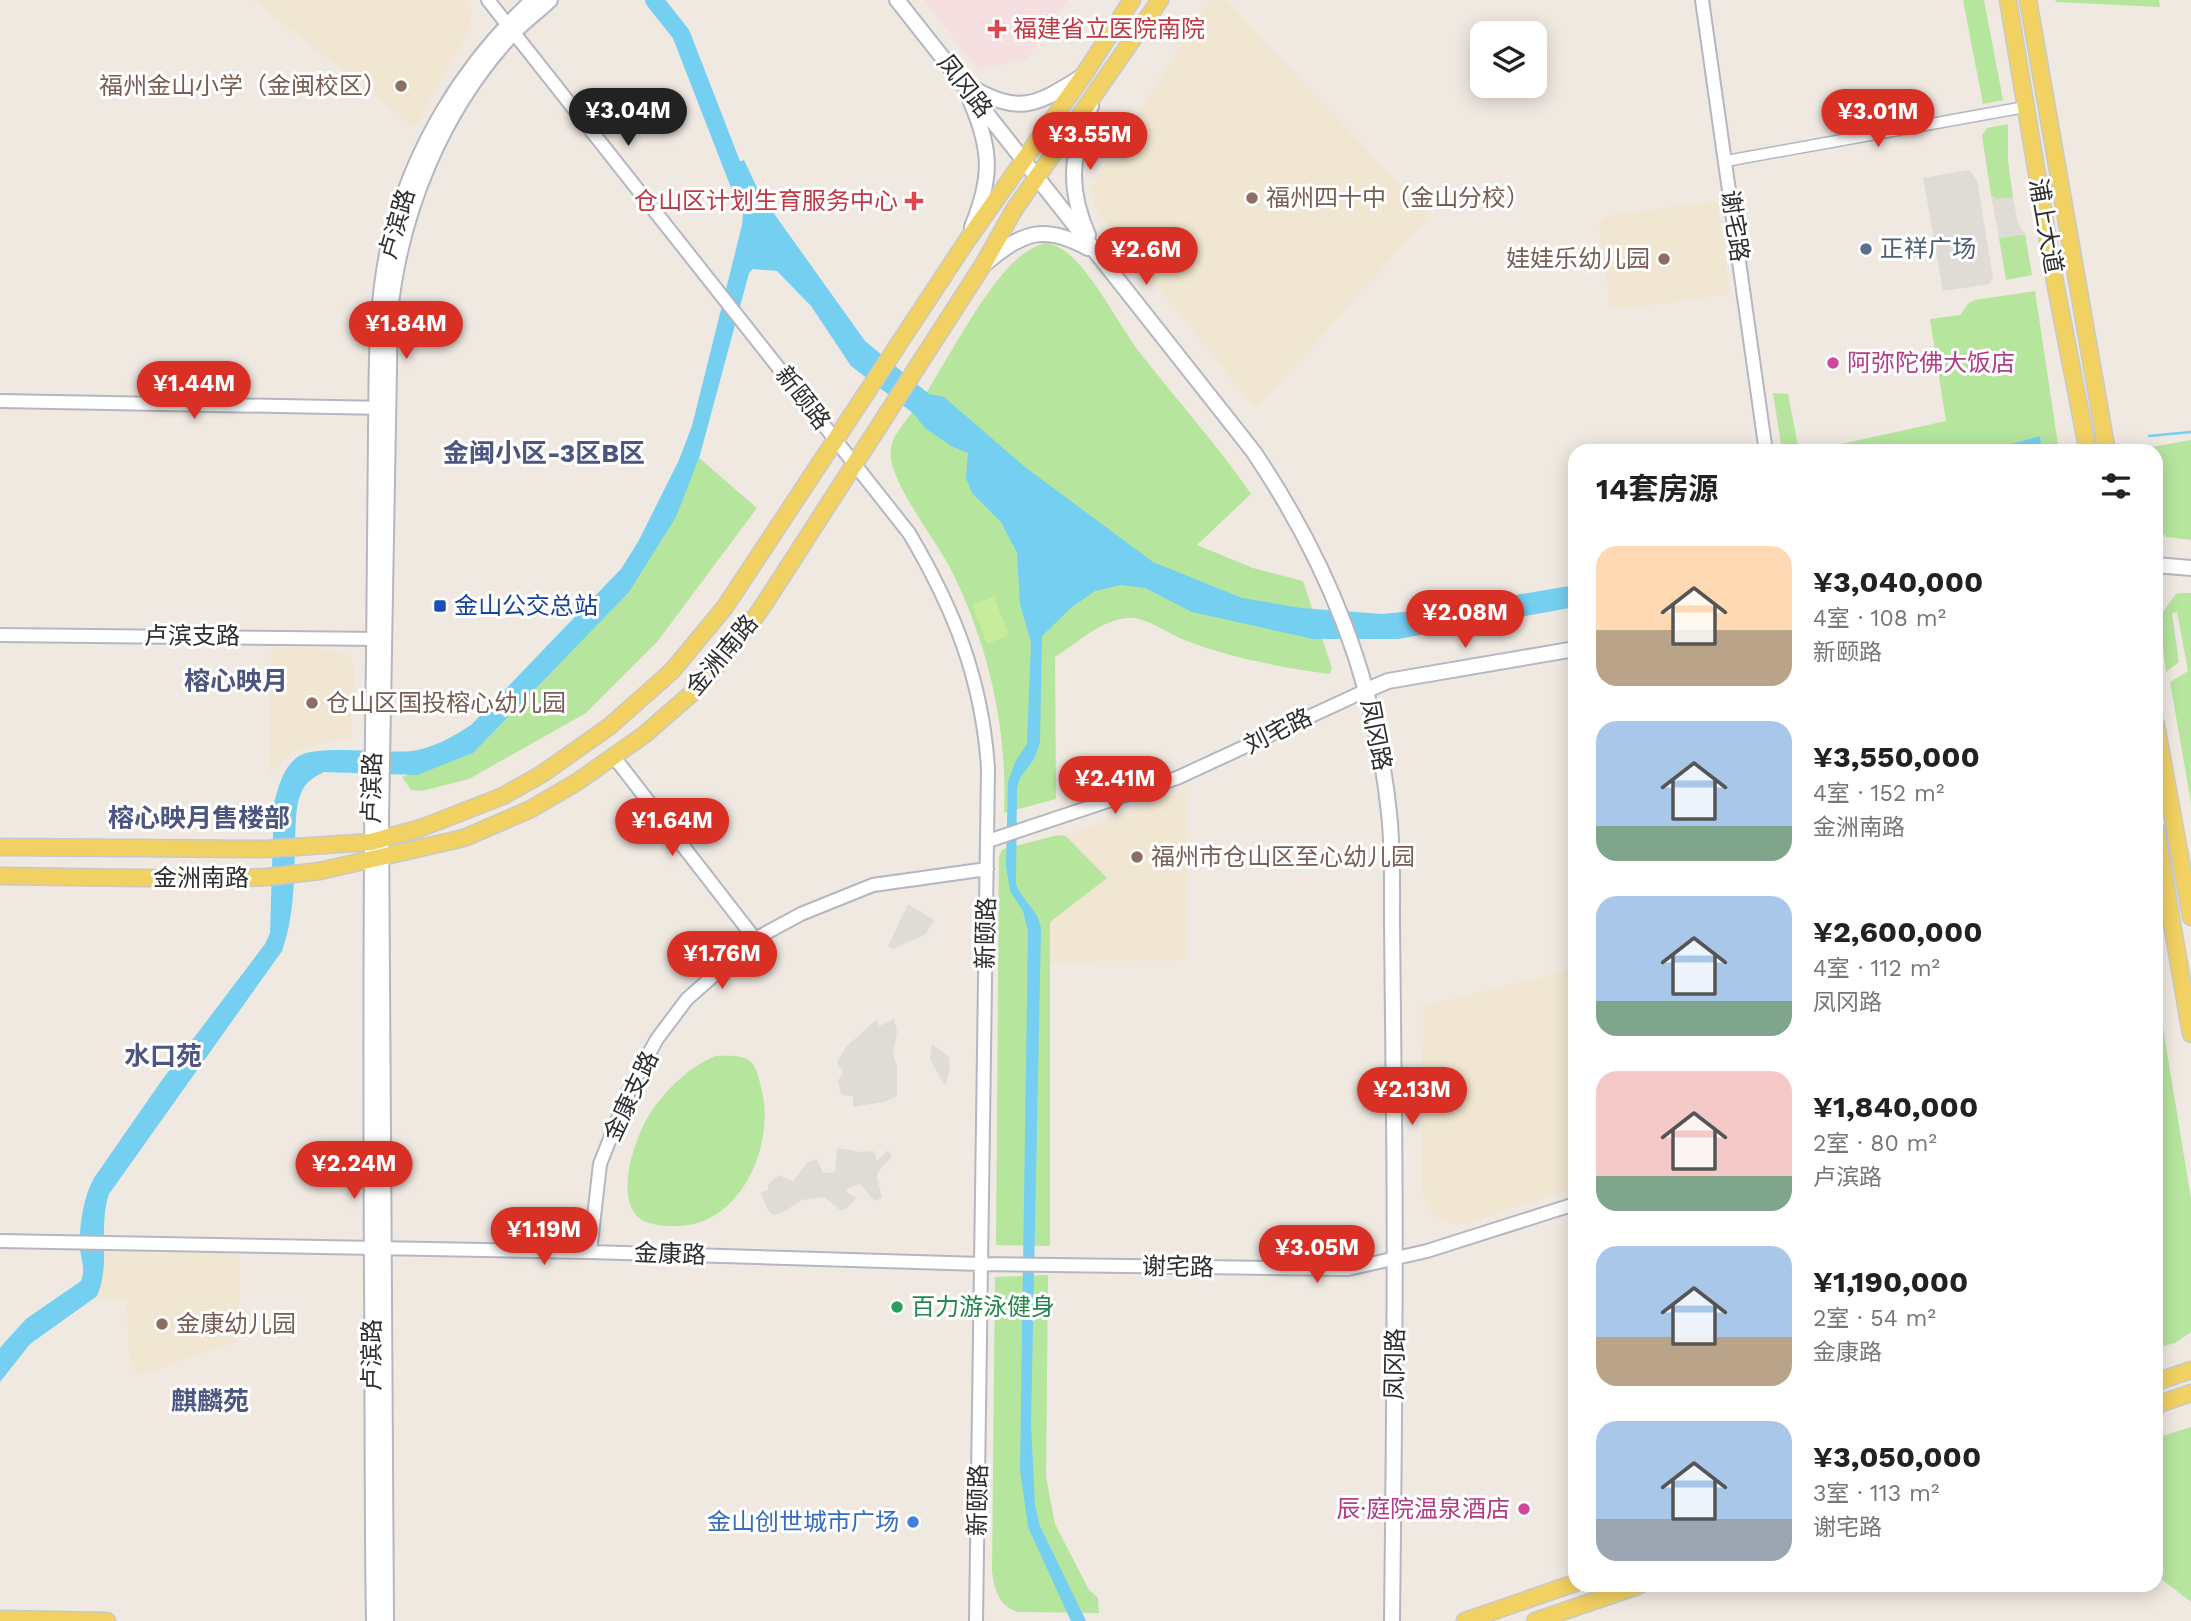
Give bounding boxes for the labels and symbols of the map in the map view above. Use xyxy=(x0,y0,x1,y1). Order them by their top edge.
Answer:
place label: 福建省立医院南院 xyxy=(1013,15,1205,43)
marker: 福建省立医院南院 xyxy=(987,19,1007,39)
street label: 凤冈路 xyxy=(932,49,998,123)
place label: 福州金山小学（金闽校区） xyxy=(99,72,387,100)
marker: 福州金山小学（金闽校区） xyxy=(393,78,409,94)
pin: ¥3.04M xyxy=(571,88,685,148)
pin: ¥3.01M xyxy=(1821,90,1935,149)
pin: ¥3.55M xyxy=(1033,113,1147,172)
street label: 浦上大道 xyxy=(2024,176,2068,276)
place label: 福州四十中（金山分校） xyxy=(1266,184,1530,212)
street label: 卢滨路 xyxy=(374,186,420,262)
place label: 仓山区计划生育服务中心 xyxy=(634,187,898,215)
street label: 谢宅路 xyxy=(1716,188,1754,264)
marker: 福州四十中（金山分校） xyxy=(1244,190,1260,206)
marker: 仓山区计划生育服务中心 xyxy=(904,191,924,211)
pin: ¥2.6M xyxy=(1097,228,1195,287)
place label: 正祥广场 xyxy=(1880,235,1976,263)
marker: 正祥广场 xyxy=(1858,241,1874,257)
place label: 娃娃乐幼儿园 xyxy=(1506,245,1650,273)
marker: 娃娃乐幼儿园 xyxy=(1656,251,1672,267)
pin: ¥1.84M xyxy=(349,302,463,361)
place label: 阿弥陀佛大饭店 xyxy=(1847,349,2015,377)
marker: 阿弥陀佛大饭店 xyxy=(1825,355,1841,371)
street label: 新颐路 xyxy=(770,361,836,435)
pin: ¥1.44M xyxy=(137,362,251,421)
district label: 金闽小区-3区B区 xyxy=(443,438,645,468)
pin: ¥2.08M xyxy=(1408,590,1522,650)
place label: 金山公交总站 xyxy=(454,592,598,620)
marker: 金山公交总站 xyxy=(432,598,448,614)
street label: 金洲南路 xyxy=(680,609,764,701)
street label: 卢滨支路 xyxy=(144,622,240,650)
district label: 榕心映月 xyxy=(184,666,288,696)
place label: 仓山区国投榕心幼儿园 xyxy=(326,689,566,717)
marker: 仓山区国投榕心幼儿园 xyxy=(304,695,320,711)
street label: 凤冈路 xyxy=(1355,697,1397,773)
street label: 刘宅路 xyxy=(1240,703,1316,759)
street label: 卢滨路 xyxy=(357,752,387,824)
pin: ¥2.41M xyxy=(1058,756,1172,816)
pin: ¥1.64M xyxy=(615,798,729,858)
district label: 榕心映月售楼部 xyxy=(108,803,290,833)
place label: 福州市仓山区至心幼儿园 xyxy=(1151,843,1415,871)
marker: 福州市仓山区至心幼儿园 xyxy=(1129,849,1145,865)
street label: 金洲南路 xyxy=(153,864,249,892)
street label: 新颐路 xyxy=(971,897,1001,969)
pin: ¥1.76M xyxy=(665,932,779,991)
district label: 水口苑 xyxy=(124,1041,202,1071)
street label: 金康支路 xyxy=(598,1047,664,1145)
pin: ¥2.13M xyxy=(1355,1068,1469,1127)
pin: ¥2.24M xyxy=(297,1142,411,1201)
pin: ¥1.19M xyxy=(487,1208,601,1267)
pin: ¥3.05M xyxy=(1260,1226,1374,1285)
street label: 金康路 xyxy=(634,1239,706,1269)
street label: 谢宅路 xyxy=(1142,1252,1214,1282)
place label: 百力游泳健身 xyxy=(911,1293,1055,1321)
marker: 百力游泳健身 xyxy=(889,1299,905,1315)
place label: 金康幼儿园 xyxy=(176,1310,296,1338)
marker: 金康幼儿园 xyxy=(154,1316,170,1332)
street label: 卢滨路 xyxy=(358,1319,386,1391)
street label: 凤冈路 xyxy=(1380,1328,1410,1400)
district label: 麒麟苑 xyxy=(171,1386,249,1416)
street label: 新颐路 xyxy=(963,1464,993,1536)
place label: 辰·庭院温泉酒店 xyxy=(1337,1495,1510,1523)
marker: 辰·庭院温泉酒店 xyxy=(1516,1501,1532,1517)
place label: 金山创世城市广场 xyxy=(707,1508,899,1536)
marker: 金山创世城市广场 xyxy=(905,1514,921,1530)

